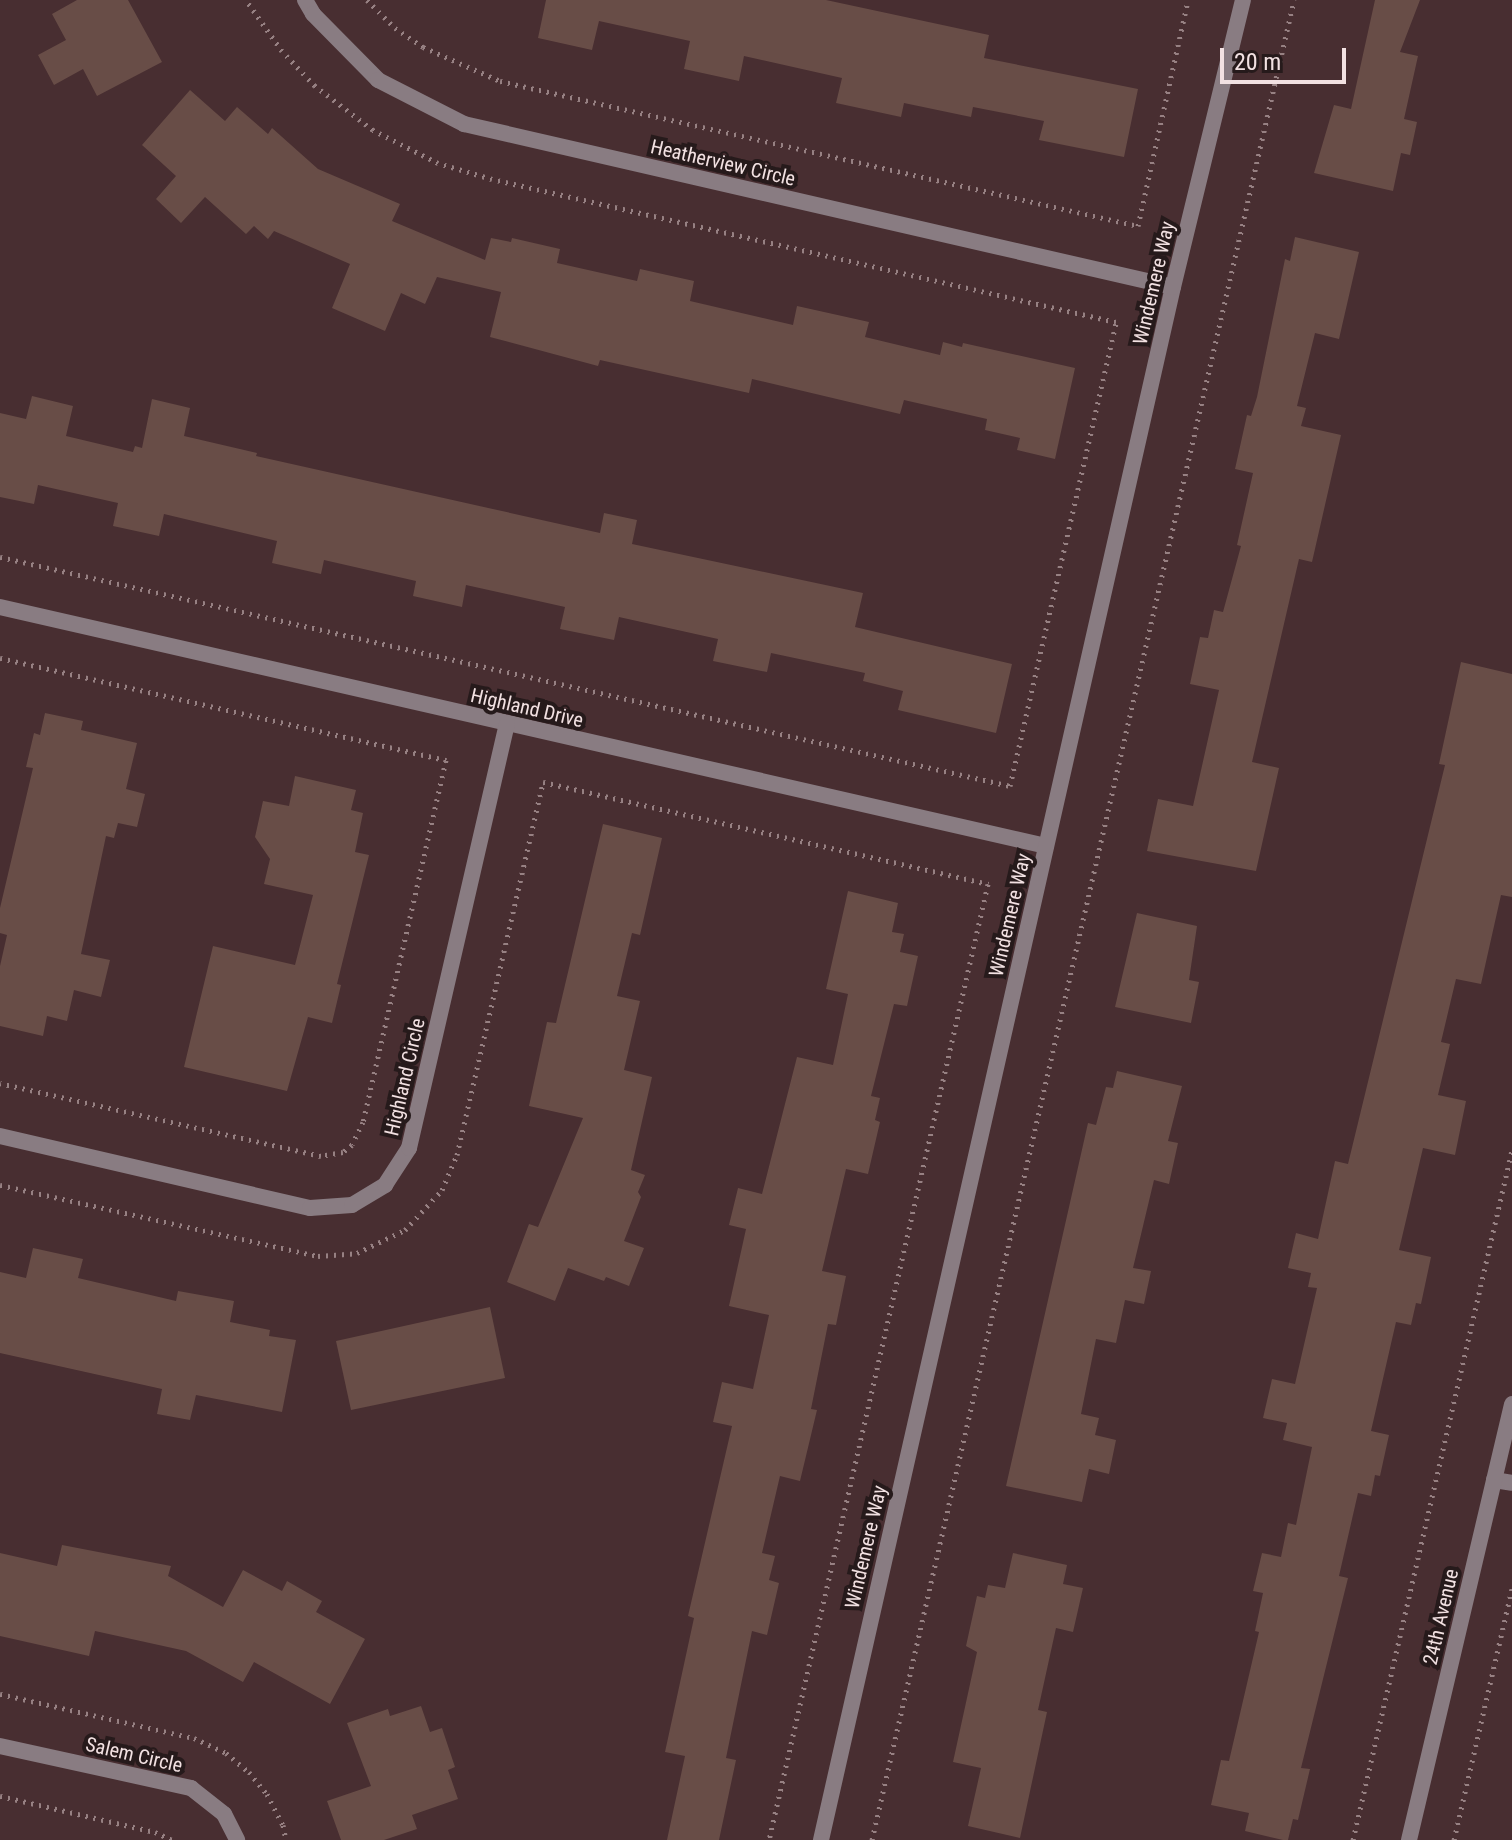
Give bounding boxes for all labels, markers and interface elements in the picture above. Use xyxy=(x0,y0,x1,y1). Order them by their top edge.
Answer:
scale bar xyxy=(1224,32,1350,82)
text: 20 m xyxy=(1234,48,1281,76)
street label: Heatherview Circle xyxy=(648,135,798,191)
street label: Windemere Way xyxy=(1128,219,1180,347)
street label: Highland Drive xyxy=(468,683,586,733)
street label: Windemere Way xyxy=(984,851,1036,979)
street label: Highland Circle xyxy=(380,1016,430,1138)
street label: Windemere Way xyxy=(840,1483,892,1611)
street label: 24th Avenue xyxy=(1418,1567,1464,1667)
street label: Salem Circle xyxy=(83,1732,185,1778)

